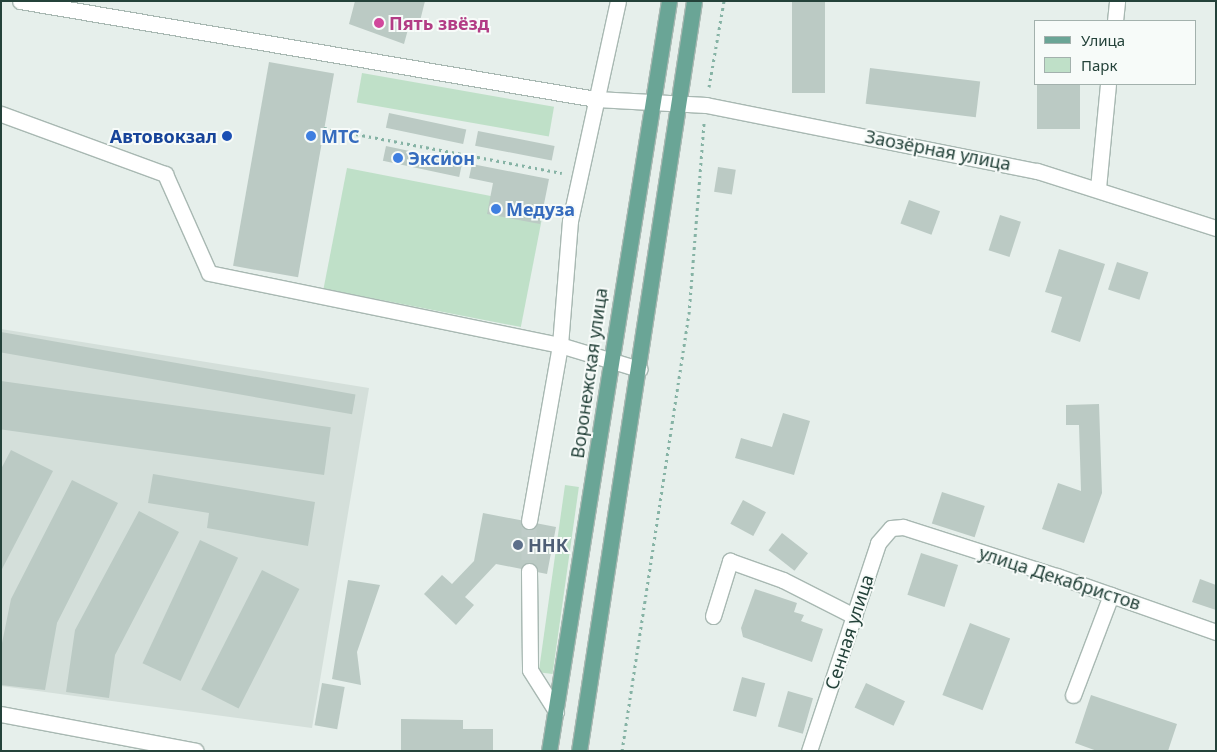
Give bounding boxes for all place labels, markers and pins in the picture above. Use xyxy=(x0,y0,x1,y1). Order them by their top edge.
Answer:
place label: Пять звёзд xyxy=(389,12,489,34)
marker: Пять звёзд xyxy=(373,17,385,29)
place label: Автовокзал xyxy=(110,125,217,147)
place label: МТС xyxy=(321,125,360,147)
marker: Автовокзал xyxy=(221,130,233,142)
marker: МТС xyxy=(305,130,317,142)
place label: Эксион xyxy=(408,147,475,169)
marker: Эксион xyxy=(392,152,404,164)
place label: Медуза xyxy=(506,198,575,220)
marker: Медуза xyxy=(490,203,502,215)
place label: ННК xyxy=(528,534,568,556)
marker: ННК xyxy=(512,539,524,551)

